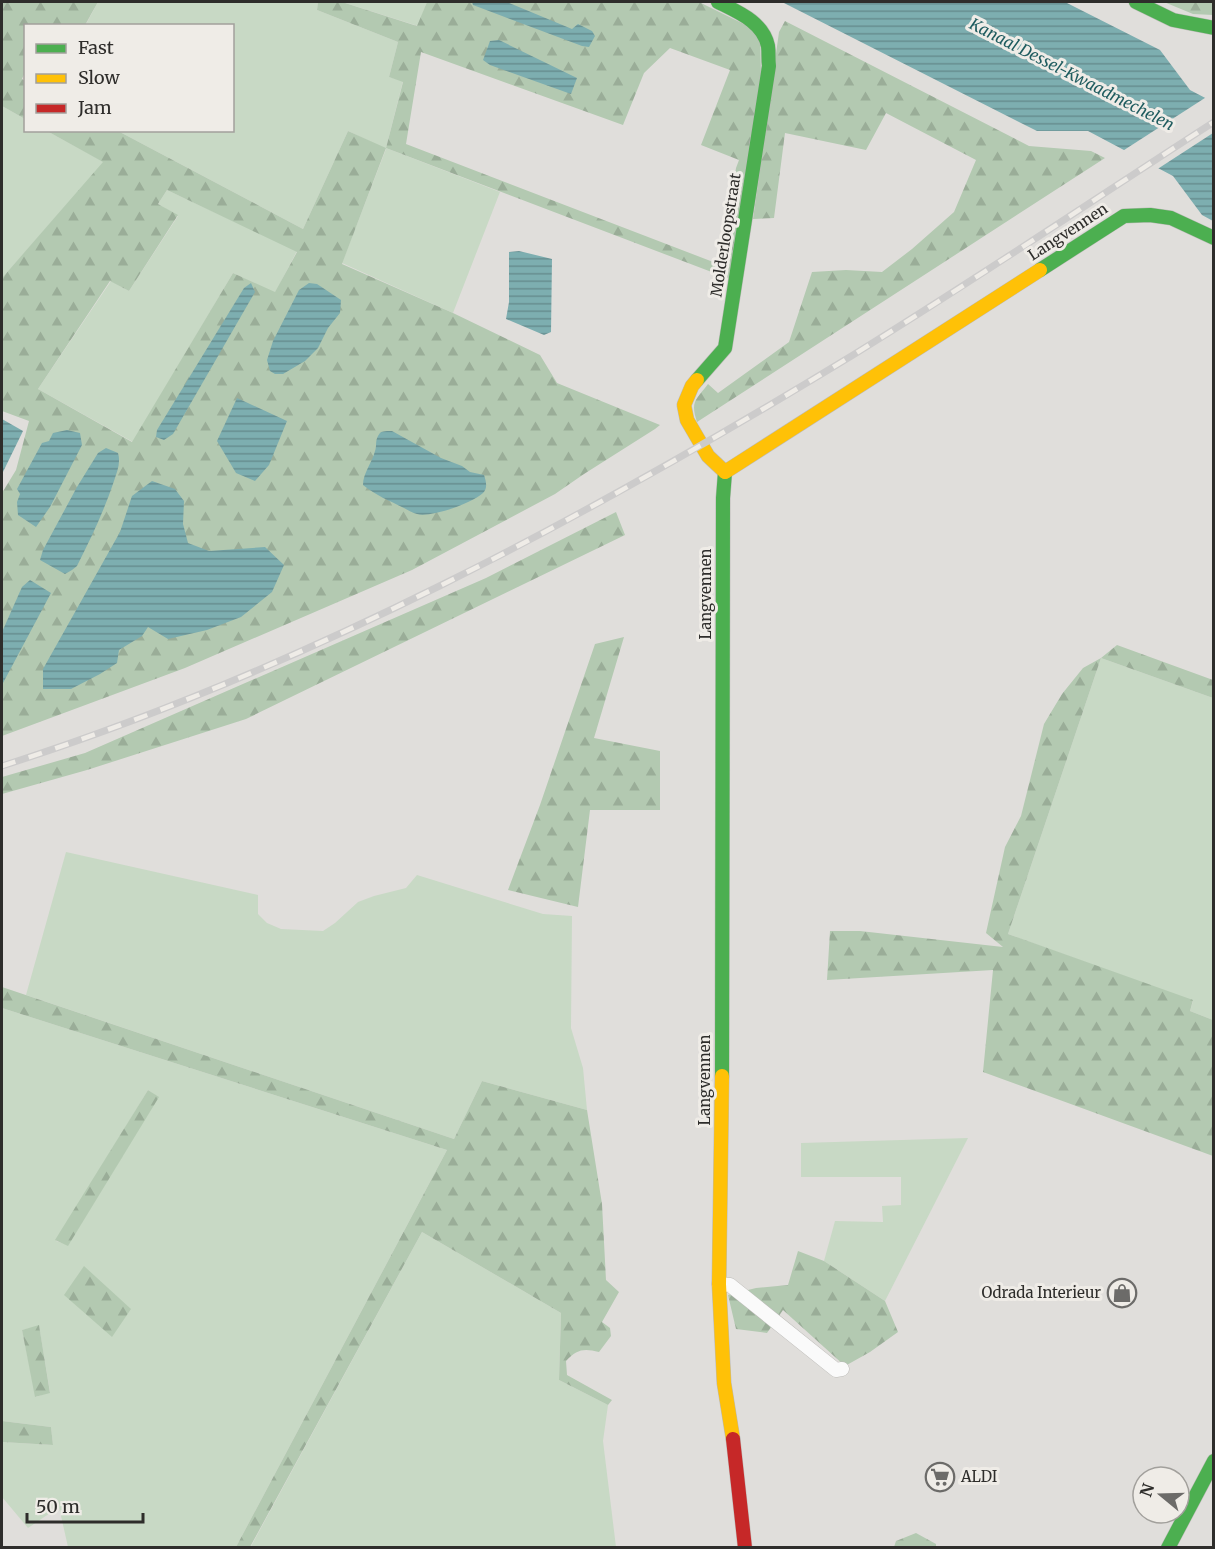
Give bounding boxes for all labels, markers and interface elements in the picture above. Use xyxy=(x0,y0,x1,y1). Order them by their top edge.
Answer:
water label: Kanaal Dessel-Kwaadmechelen xyxy=(965,13,1178,134)
legend xyxy=(24,24,234,132)
text: Fast xyxy=(78,36,114,59)
text: Slow xyxy=(78,66,121,89)
text: Jam xyxy=(77,96,112,119)
street label: Molderloopstraat xyxy=(706,172,745,298)
street label: Langvennen xyxy=(1024,199,1111,264)
street label: Langvennen xyxy=(696,548,715,639)
street label: Langvennen xyxy=(695,1034,714,1125)
shop icon: Odrada Interieur xyxy=(1106,1277,1138,1309)
place label: Odrada Interieur xyxy=(981,1283,1101,1302)
supermarket icon: ALDI xyxy=(924,1461,956,1493)
north arrow xyxy=(1131,1465,1191,1525)
place label: ALDI xyxy=(960,1467,997,1486)
text: N xyxy=(1135,1481,1158,1499)
scale bar xyxy=(27,1486,142,1524)
text: 50 m xyxy=(36,1495,80,1518)

